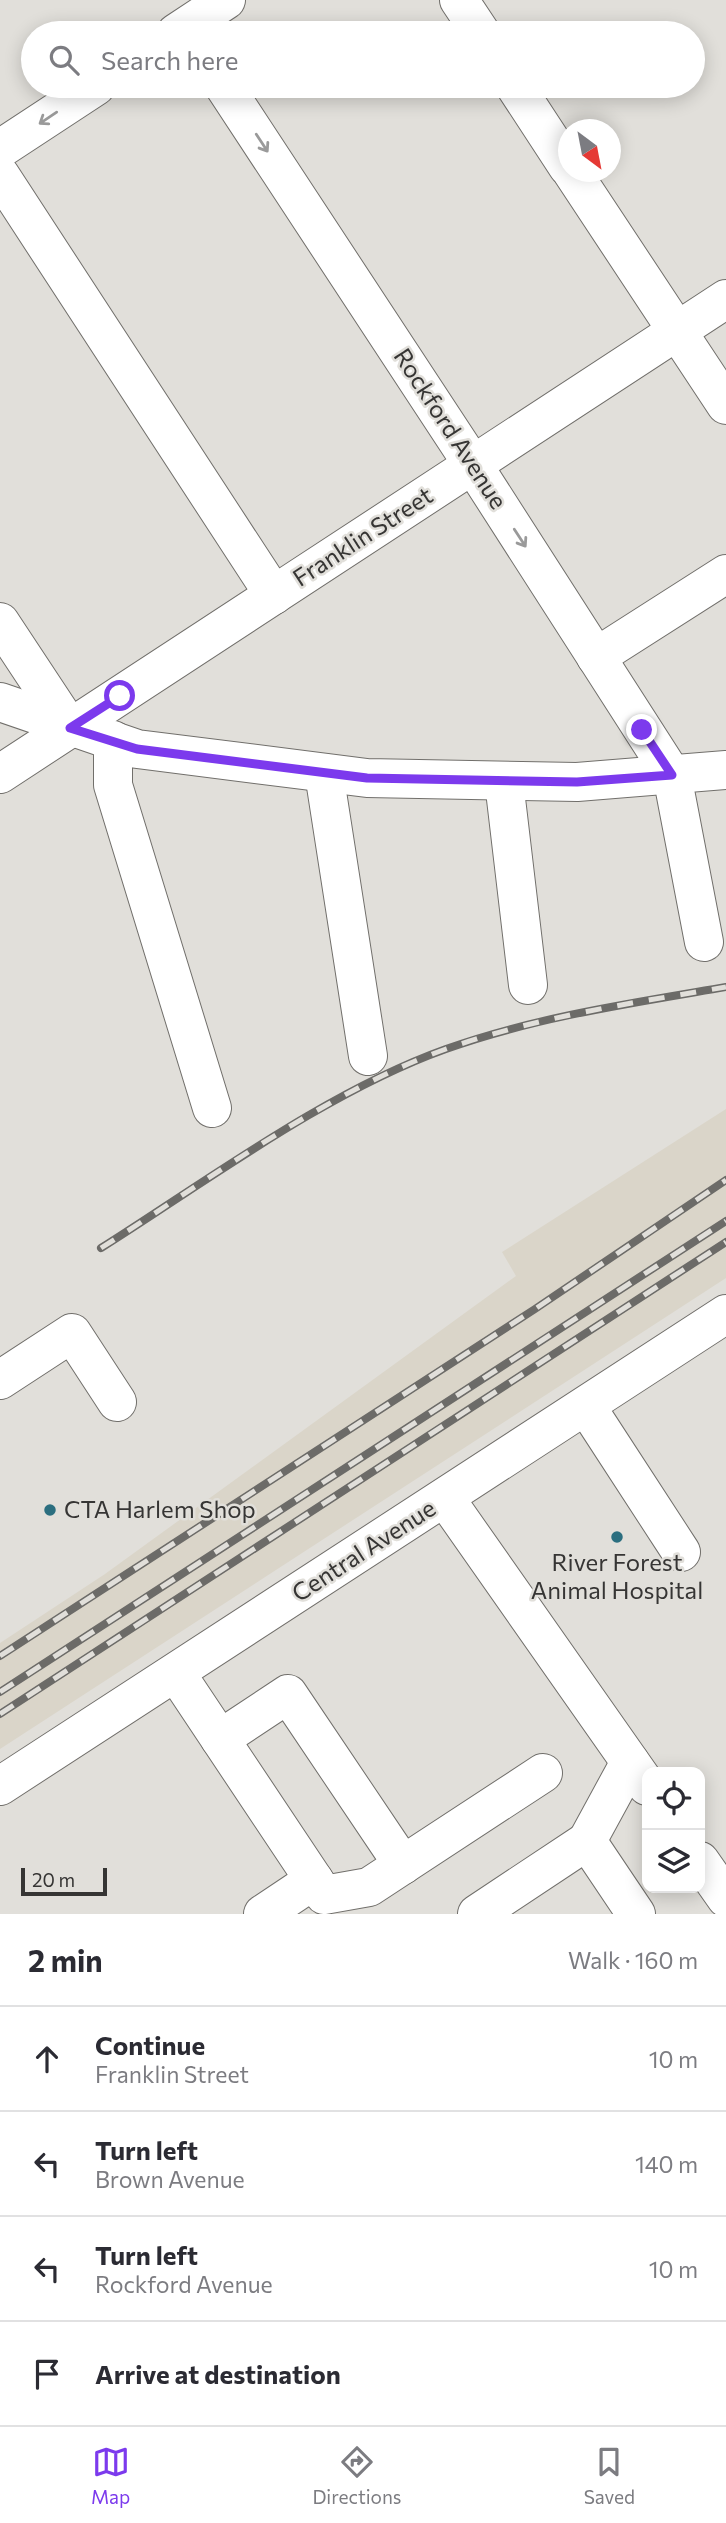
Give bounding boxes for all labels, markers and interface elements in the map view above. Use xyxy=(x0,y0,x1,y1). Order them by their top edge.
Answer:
search box xyxy=(21,21,705,98)
icon: search xyxy=(45,41,83,79)
text: Search here xyxy=(101,44,239,75)
one-way arrow xyxy=(39,110,58,125)
north arrow xyxy=(558,119,621,182)
one-way arrow xyxy=(254,133,269,152)
street label: Rockford Avenue xyxy=(389,343,514,514)
street label: Franklin Street xyxy=(287,480,438,592)
one-way arrow xyxy=(513,528,528,547)
route start xyxy=(104,680,135,711)
route end xyxy=(626,714,657,745)
street label: Central Avenue xyxy=(286,1493,440,1607)
place label: CTA Harlem Shop xyxy=(64,1494,256,1523)
marker: CTA Harlem Shop xyxy=(42,1502,58,1518)
marker: River Forest Animal Hospital xyxy=(609,1529,625,1545)
place label: River Forest Animal Hospital xyxy=(531,1547,703,1604)
map controls xyxy=(642,1767,705,1893)
button: locate xyxy=(642,1767,705,1830)
button: layers xyxy=(642,1830,705,1893)
scale bar xyxy=(21,1865,107,1897)
text: 20 m xyxy=(32,1868,75,1891)
text: 2 min xyxy=(28,1941,103,1978)
text: Walk · 160 m xyxy=(568,1946,698,1974)
text: Continue xyxy=(95,2029,205,2060)
icon: ahead xyxy=(28,2040,66,2078)
text: 10 m xyxy=(649,2045,698,2073)
text: Franklin Street xyxy=(95,2060,249,2088)
text: Turn left xyxy=(95,2134,198,2165)
icon: left xyxy=(28,2145,66,2183)
text: 140 m xyxy=(635,2150,698,2178)
text: Brown Avenue xyxy=(95,2165,245,2193)
text: Turn left xyxy=(95,2239,198,2270)
icon: left xyxy=(28,2250,66,2288)
text: 10 m xyxy=(649,2255,698,2283)
text: Rockford Avenue xyxy=(95,2270,273,2298)
icon: arrive xyxy=(28,2355,66,2393)
text: Arrive at destination xyxy=(95,2358,341,2389)
tab: Map xyxy=(91,2443,130,2508)
tab: Directions xyxy=(312,2443,402,2508)
tab: Saved xyxy=(584,2443,635,2508)

